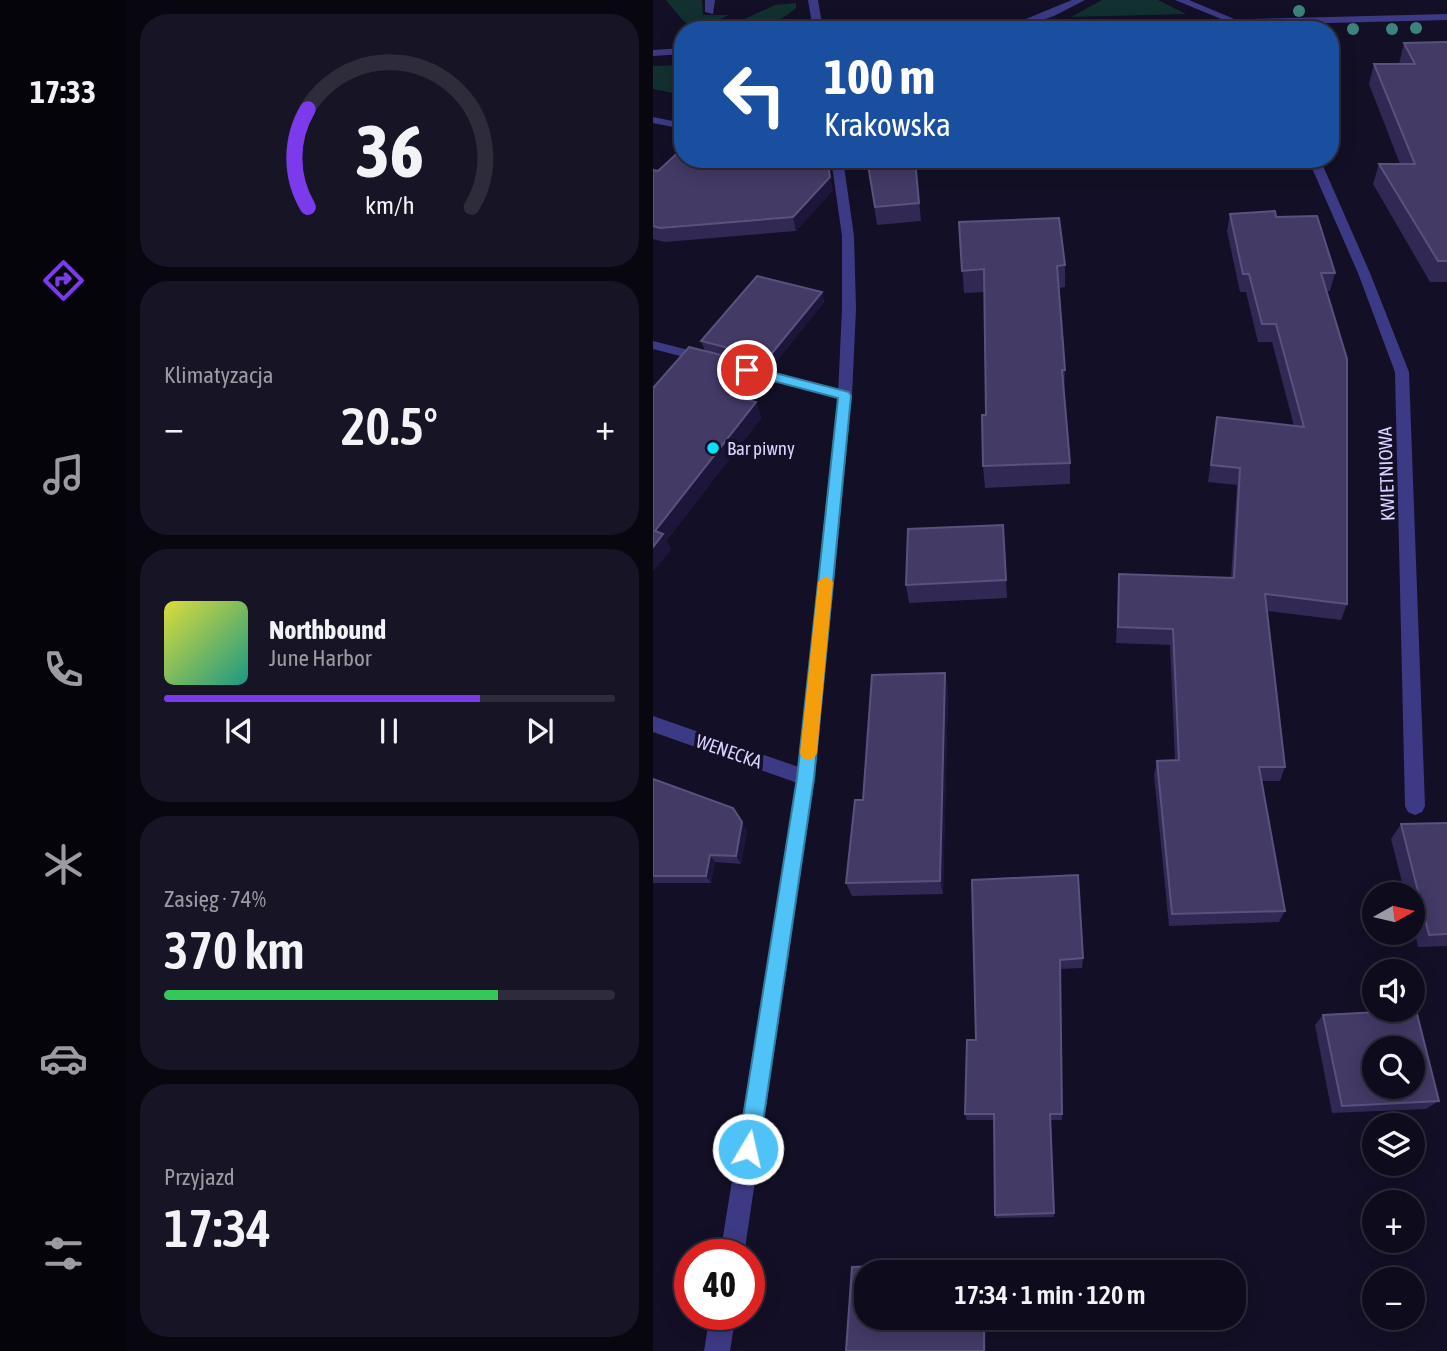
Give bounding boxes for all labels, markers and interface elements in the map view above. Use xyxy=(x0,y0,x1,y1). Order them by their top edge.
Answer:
text: 100 m xyxy=(824,48,935,104)
icon: left xyxy=(709,49,800,140)
text: 17:33 xyxy=(30,73,96,110)
text: Krakowska xyxy=(824,106,951,143)
text: 36 xyxy=(355,109,424,192)
text: km/h xyxy=(365,191,414,219)
icon: directions xyxy=(39,256,88,305)
pin xyxy=(717,340,777,400)
icon: arrive xyxy=(728,351,766,389)
text: Klimatyzacja xyxy=(164,362,273,388)
text: 20.5° xyxy=(341,396,438,456)
text: − xyxy=(164,405,184,448)
text: + xyxy=(595,405,615,448)
street label: KWIETNIOWA xyxy=(1373,426,1399,521)
place label: Bar piwny xyxy=(727,437,795,459)
marker: Bar piwny xyxy=(705,440,721,456)
icon: music xyxy=(39,450,88,499)
text: Northbound xyxy=(269,615,386,645)
icon: phone xyxy=(39,645,88,694)
text: June Harbor xyxy=(269,645,372,671)
icon: previous xyxy=(220,712,258,750)
icon: pause xyxy=(370,712,408,750)
icon: next xyxy=(521,712,559,750)
street label: WENECKA xyxy=(693,729,766,773)
icon: climate xyxy=(39,840,88,889)
north arrow xyxy=(1362,882,1425,945)
map controls xyxy=(1362,882,1425,1330)
text: Zasięg · 74% xyxy=(164,886,266,912)
text: 370 km xyxy=(164,920,305,980)
button: sound xyxy=(1362,959,1425,1022)
icon: car xyxy=(39,1034,88,1083)
button: search xyxy=(1362,1036,1425,1099)
position arrow xyxy=(711,1112,785,1186)
button: layers xyxy=(1362,1113,1425,1176)
text: Przyjazd xyxy=(164,1164,235,1190)
button: + xyxy=(1362,1190,1425,1253)
text: 17:34 xyxy=(164,1198,271,1258)
icon: filters xyxy=(39,1229,88,1278)
speed limit sign: 40 xyxy=(674,1239,765,1330)
button: − xyxy=(1362,1267,1425,1330)
text: 17:34 · 1 min · 120 m xyxy=(955,1280,1145,1310)

